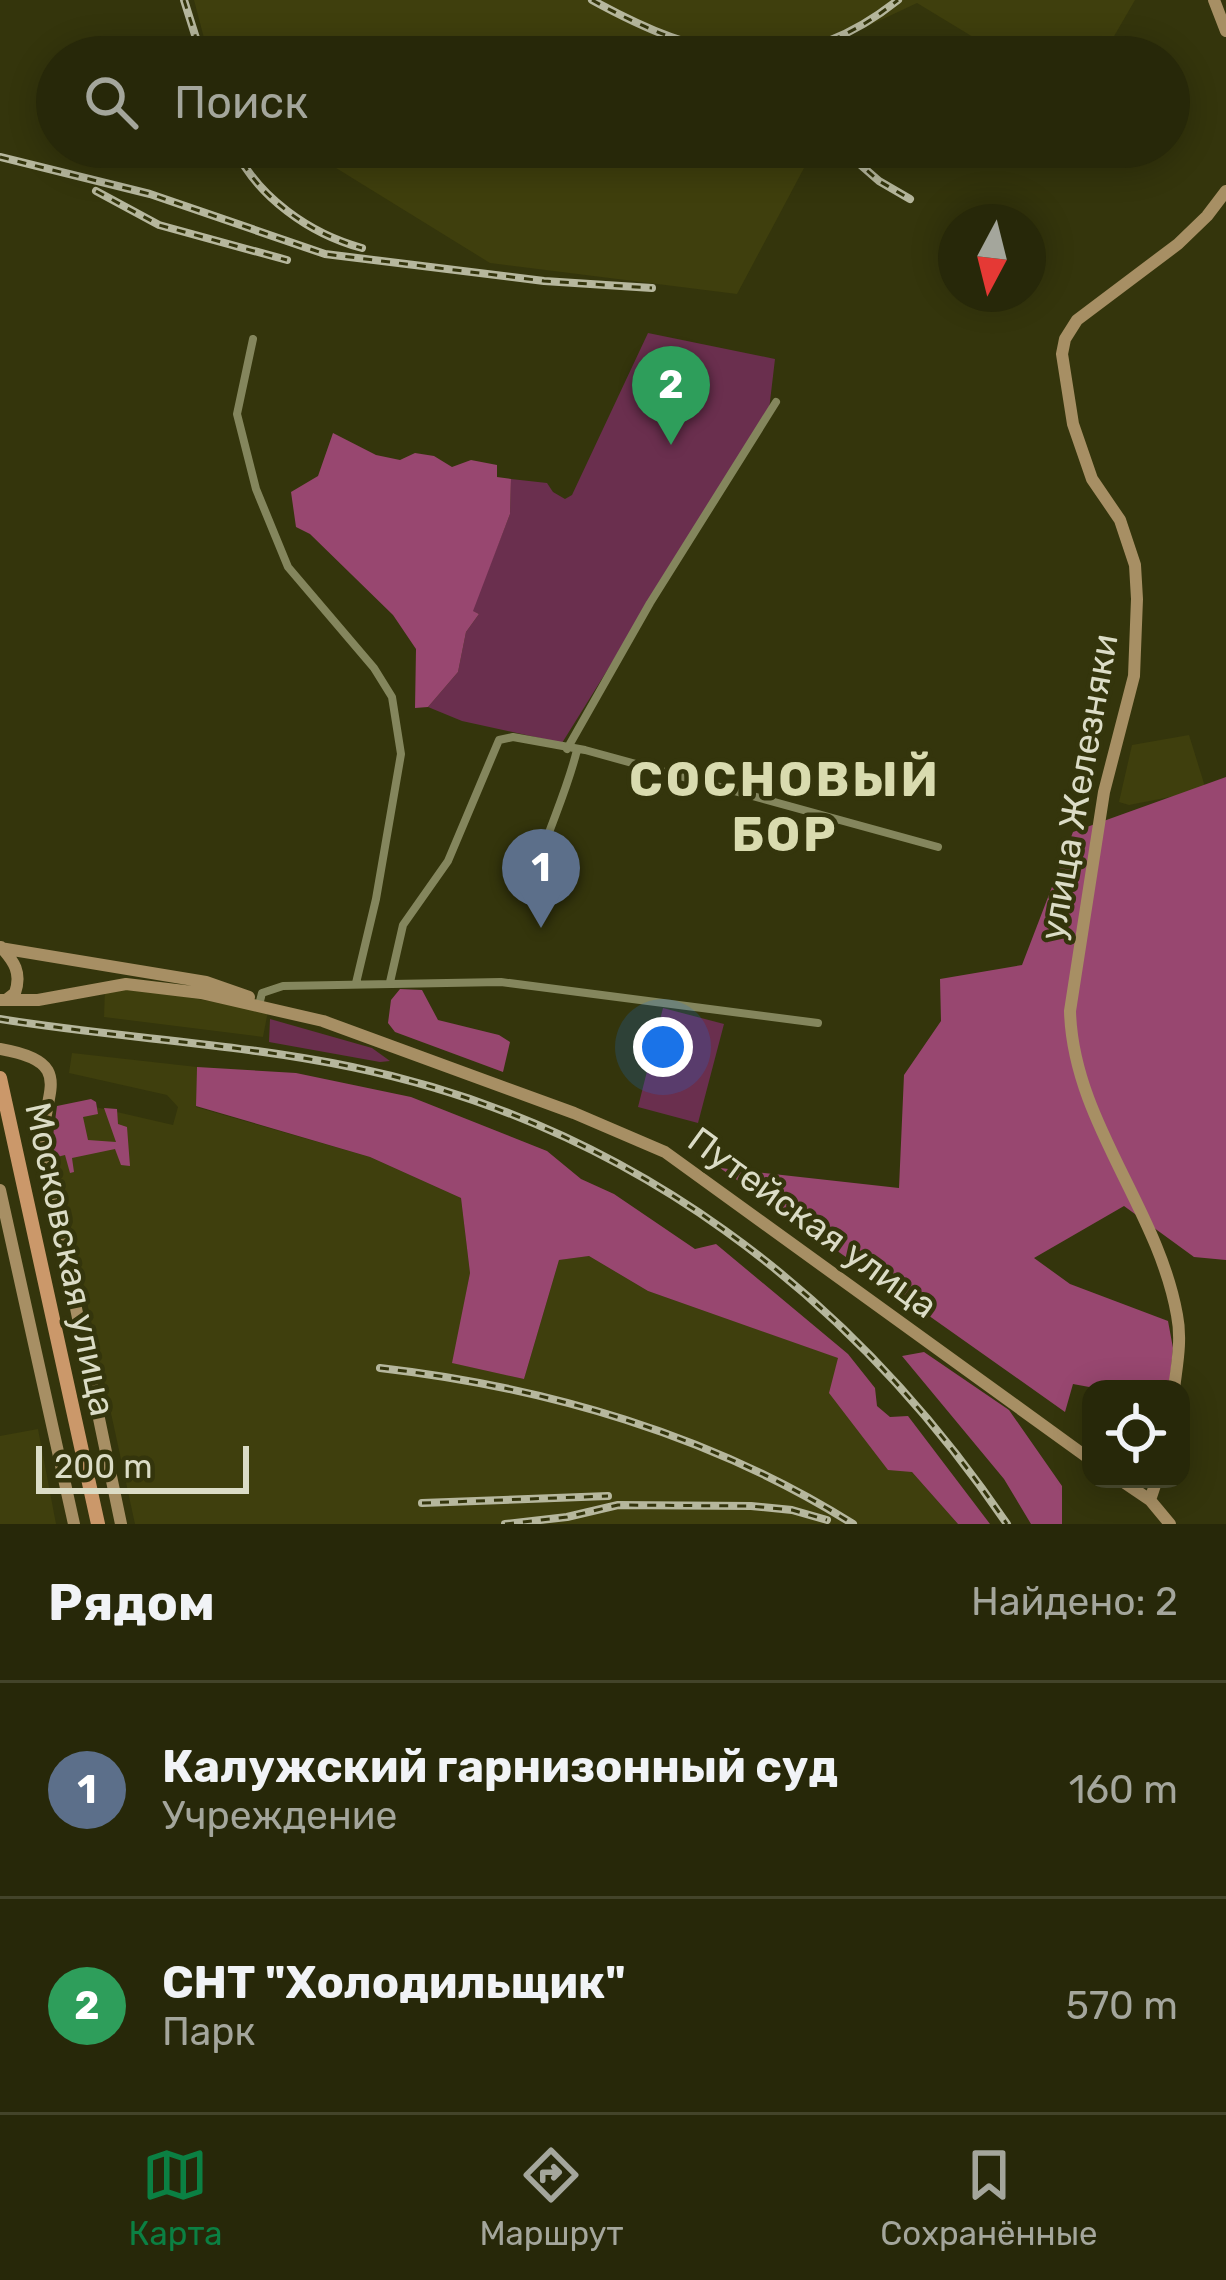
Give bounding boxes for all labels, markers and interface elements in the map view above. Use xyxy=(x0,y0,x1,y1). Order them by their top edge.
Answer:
search box xyxy=(36,36,1190,168)
icon: search xyxy=(78,69,144,135)
text: Поиск xyxy=(174,76,308,129)
north arrow xyxy=(938,204,1046,312)
pin: 2 xyxy=(632,346,710,445)
street label: улица Железняки xyxy=(1030,631,1127,944)
district label: СОСНОВЫЙ БОР xyxy=(629,751,941,863)
pin: 1 xyxy=(502,829,580,928)
your location xyxy=(633,1017,693,1077)
street label: Московская улица xyxy=(16,1098,125,1420)
street label: Путейская улица xyxy=(680,1118,945,1327)
map controls xyxy=(1082,1380,1190,1488)
button: locate xyxy=(1082,1380,1190,1488)
scale bar xyxy=(36,1440,249,1493)
text: 200 m xyxy=(54,1447,153,1486)
text: Рядом xyxy=(48,1572,215,1633)
text: Найдено: 2 xyxy=(971,1579,1178,1625)
text: Калужский гарнизонный суд xyxy=(162,1740,838,1793)
text: 1 xyxy=(77,1767,97,1813)
text: 160 m xyxy=(1069,1767,1178,1813)
text: Учреждение xyxy=(162,1793,397,1839)
text: СНТ "Холодильщик" xyxy=(162,1956,626,2009)
text: 2 xyxy=(74,1983,100,2029)
text: 570 m xyxy=(1066,1983,1178,2029)
text: Парк xyxy=(162,2009,256,2055)
tab: Карта xyxy=(128,2142,223,2253)
tab: Маршрут xyxy=(479,2142,623,2253)
tab: Сохранённые xyxy=(880,2142,1098,2253)

